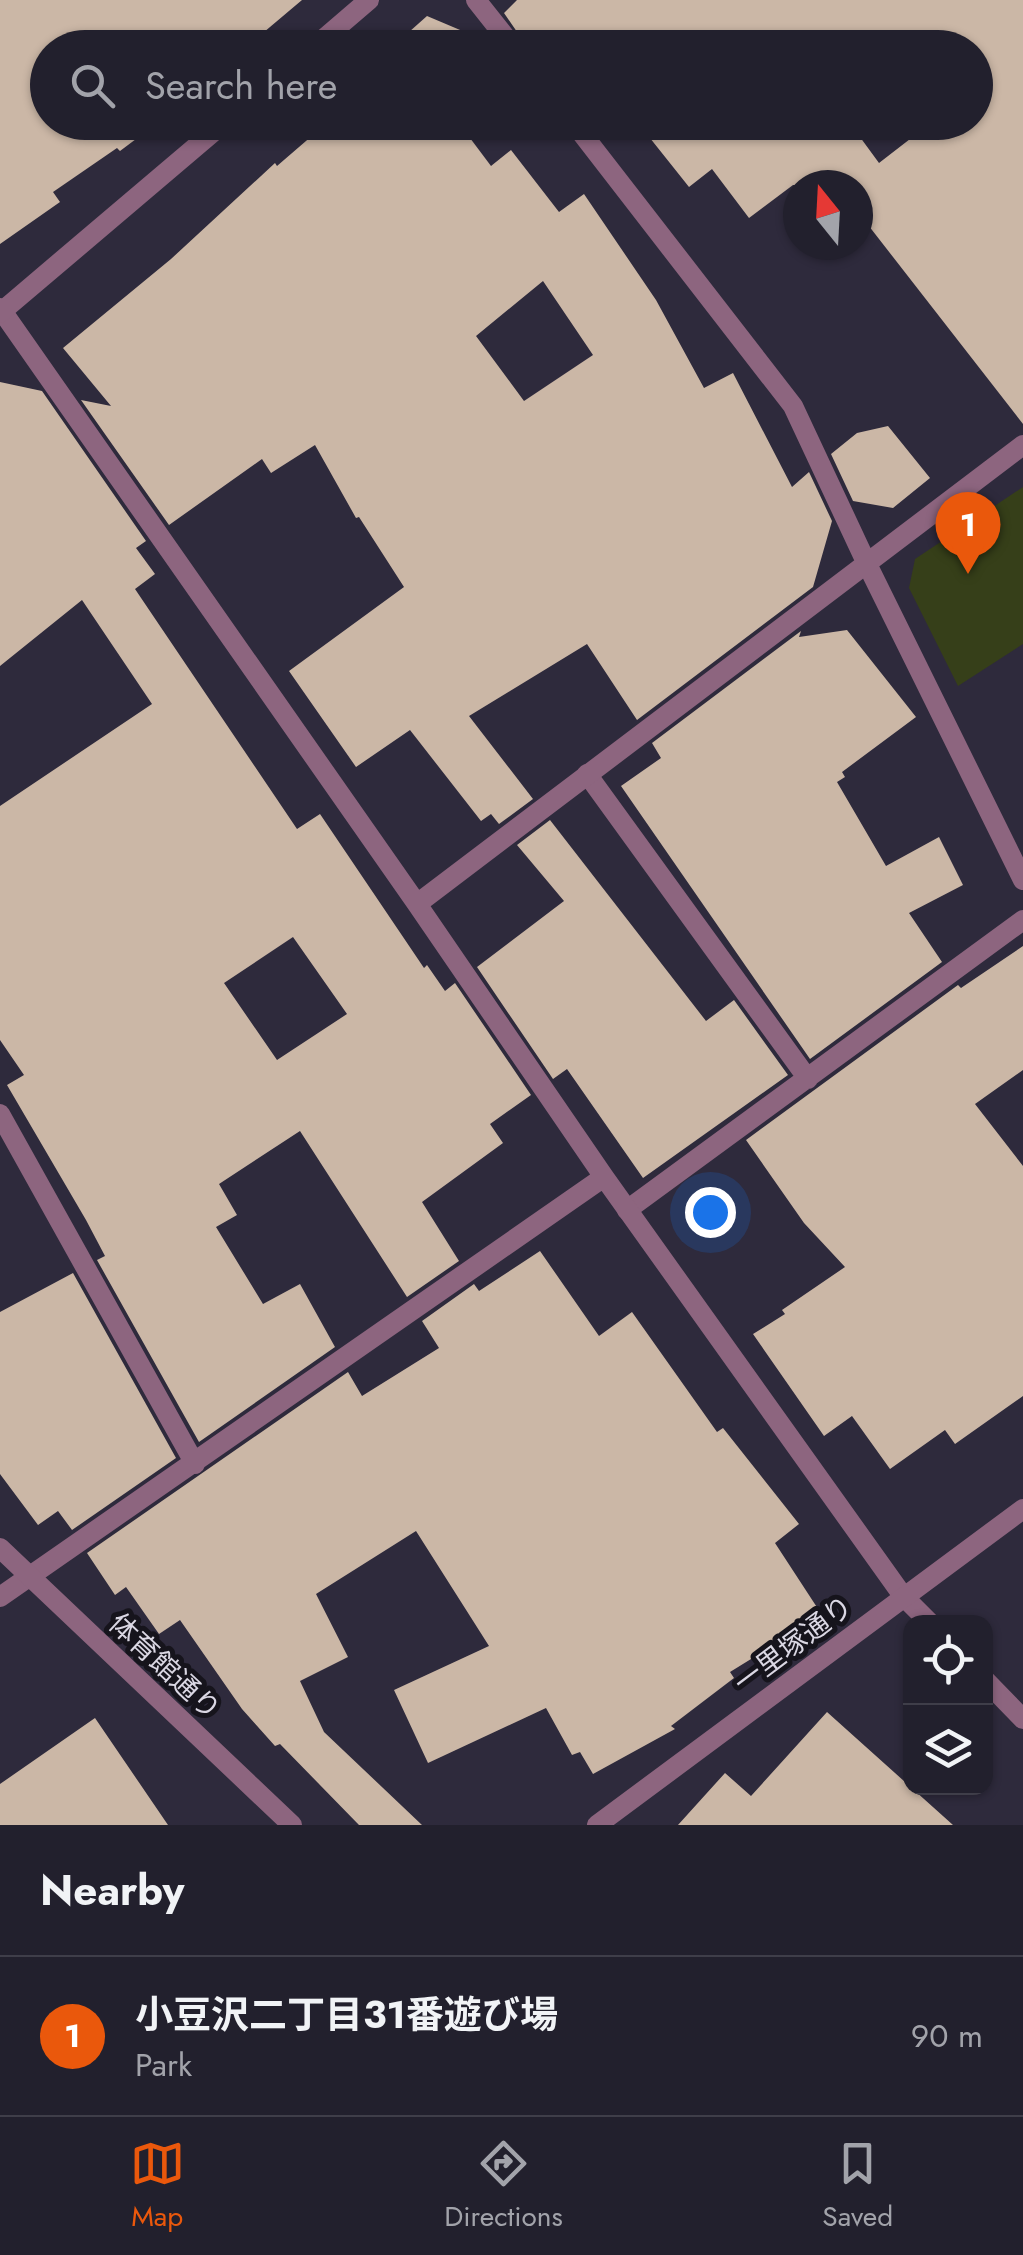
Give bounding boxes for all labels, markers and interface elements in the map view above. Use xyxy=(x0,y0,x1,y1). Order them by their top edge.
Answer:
search box xyxy=(30,30,993,140)
icon: search xyxy=(65,58,120,113)
text: Search here xyxy=(145,58,337,113)
north arrow xyxy=(783,170,873,260)
pin: 1 xyxy=(936,492,1000,574)
your location xyxy=(685,1187,736,1238)
street label: 一里塚通り xyxy=(725,1586,862,1703)
street label: 体育館通り xyxy=(99,1604,230,1729)
map controls xyxy=(903,1615,993,1795)
button: locate xyxy=(903,1615,993,1705)
button: layers xyxy=(903,1705,993,1795)
text: Nearby xyxy=(40,1860,184,1921)
text: 小豆沢二丁目31番遊び場 xyxy=(135,1987,558,2042)
text: 1 xyxy=(64,2013,81,2059)
text: 90 m xyxy=(911,2013,983,2059)
text: Park xyxy=(135,2042,192,2088)
tab: Map xyxy=(130,2136,185,2237)
tab: Directions xyxy=(444,2136,563,2237)
tab: Saved xyxy=(822,2136,893,2237)

